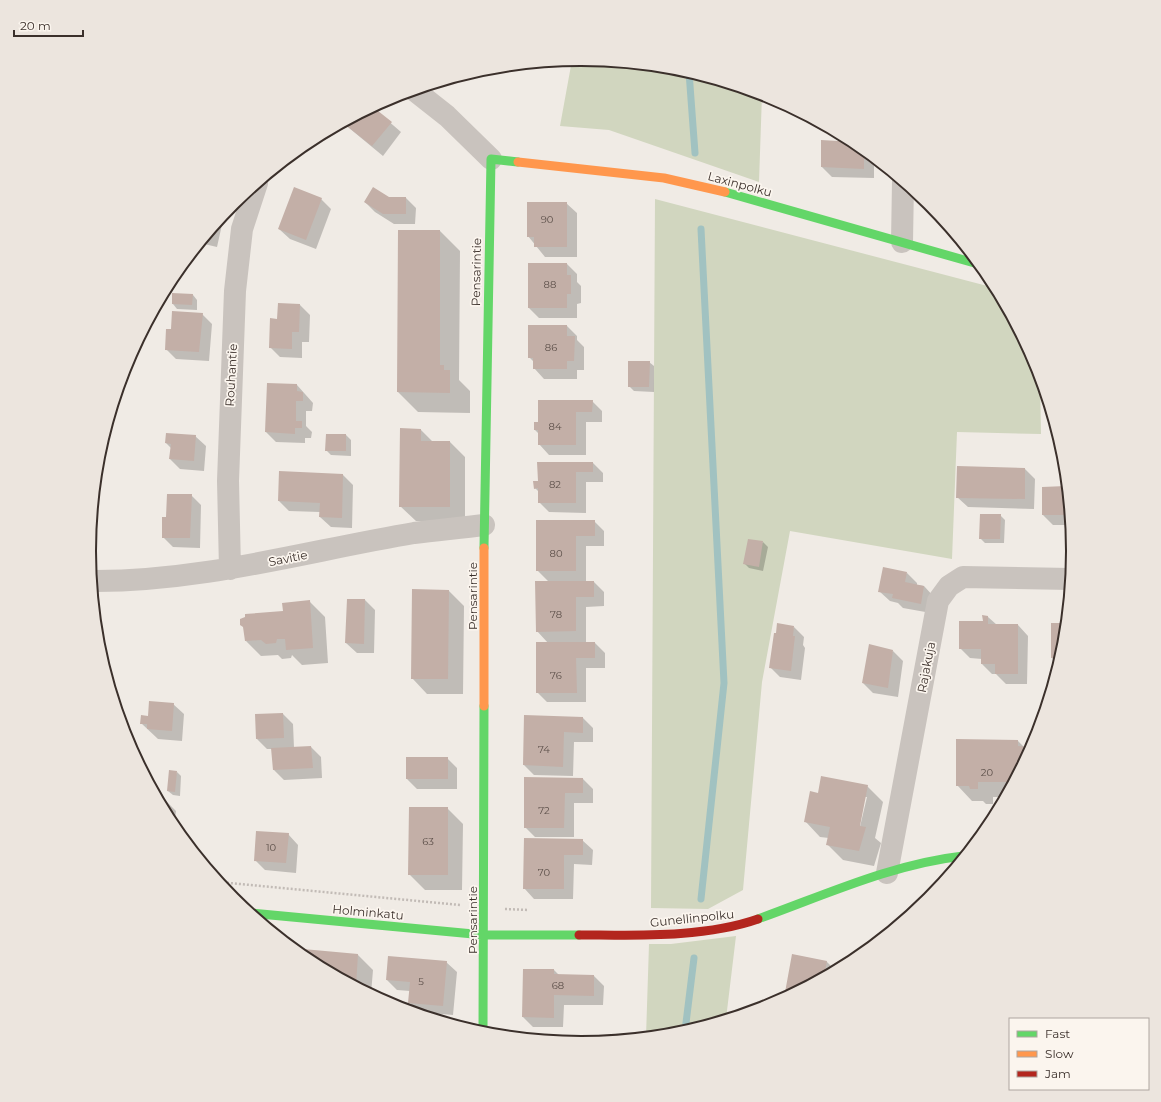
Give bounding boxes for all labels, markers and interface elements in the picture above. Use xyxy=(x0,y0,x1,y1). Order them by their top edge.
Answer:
scale bar xyxy=(14,12,83,38)
text: 20 m xyxy=(20,18,51,33)
street label: Laxinpolku xyxy=(706,168,774,200)
house number: 90 xyxy=(541,213,554,226)
street label: Pensarintie xyxy=(468,238,484,306)
house number: 88 xyxy=(544,278,556,291)
house number: 86 xyxy=(545,341,557,354)
street label: Rouhantie xyxy=(222,343,240,407)
house number: 84 xyxy=(549,420,562,433)
house number: 82 xyxy=(549,478,561,491)
street label: Savitie xyxy=(267,547,309,569)
house number: 80 xyxy=(550,547,563,560)
street label: Pensarintie xyxy=(465,562,480,630)
house number: 78 xyxy=(550,608,562,621)
street label: Rajakuja xyxy=(914,640,938,694)
house number: 76 xyxy=(550,669,562,682)
house number: 74 xyxy=(538,743,550,756)
house number: 20 xyxy=(981,766,994,779)
house number: 72 xyxy=(538,804,550,817)
house number: 63 xyxy=(422,835,434,848)
house number: 10 xyxy=(266,841,276,854)
house number: 70 xyxy=(538,866,551,879)
street label: Pensarintie xyxy=(465,886,480,954)
street label: Holminkatu xyxy=(332,901,404,923)
street label: Gunellinpolku xyxy=(649,906,735,930)
house number: 5 xyxy=(418,975,424,988)
house number: 68 xyxy=(552,979,564,992)
legend xyxy=(1009,1018,1149,1090)
text: Fast xyxy=(1045,1026,1070,1041)
text: Slow xyxy=(1045,1046,1074,1061)
text: Jam xyxy=(1044,1066,1071,1081)

